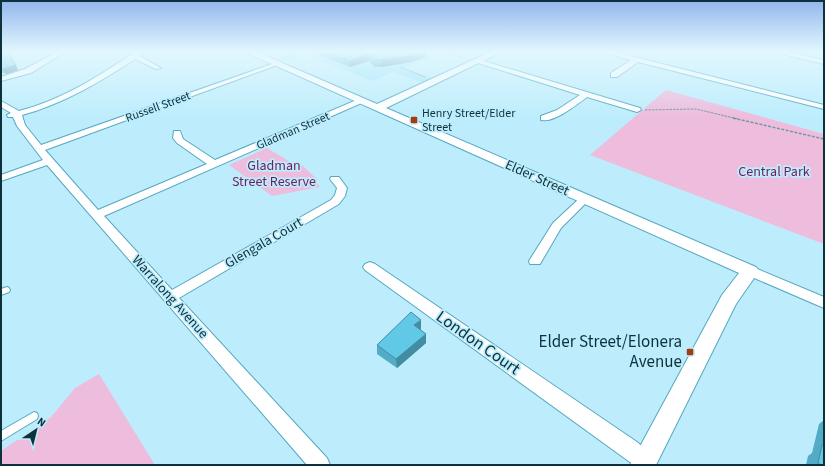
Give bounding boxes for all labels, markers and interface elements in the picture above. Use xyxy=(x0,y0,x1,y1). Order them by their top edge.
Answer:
street label: Russell Street xyxy=(123,87,193,127)
place label: Henry Street/Elder Street xyxy=(422,105,516,136)
street label: Gladman Street xyxy=(254,108,332,154)
marker: Henry Street/Elder Street xyxy=(409,115,419,125)
street label: Elder Street xyxy=(502,155,573,201)
park label: Gladman Street Reserve xyxy=(232,156,316,192)
park label: Central Park xyxy=(738,162,810,182)
street label: Glengala Court xyxy=(221,212,307,273)
street label: Warralong Avenue xyxy=(127,251,213,343)
street label: London Court xyxy=(431,305,525,381)
place label: Elder Street/Elonera Avenue xyxy=(539,330,682,374)
marker: Elder Street/Elonera Avenue xyxy=(685,347,695,357)
north arrow xyxy=(16,410,56,450)
text: N xyxy=(34,414,49,430)

